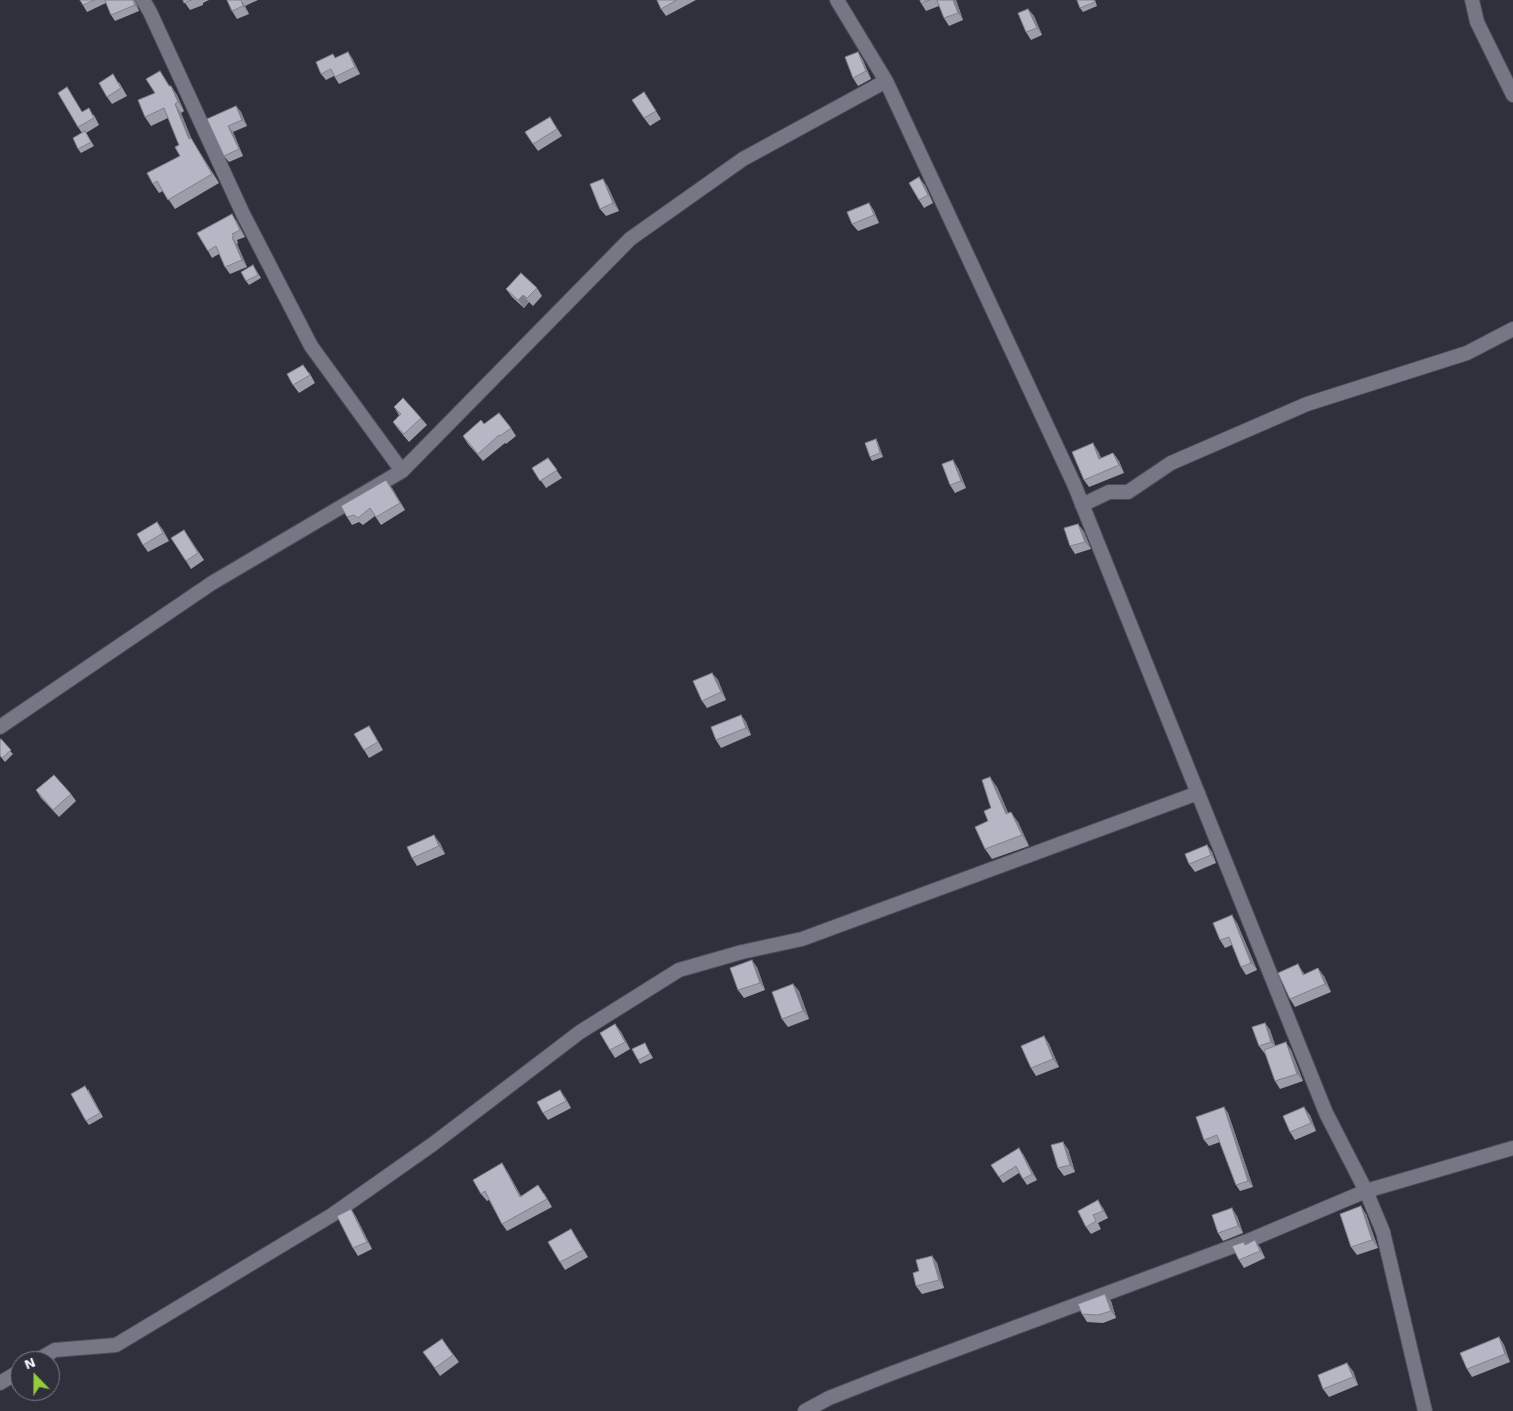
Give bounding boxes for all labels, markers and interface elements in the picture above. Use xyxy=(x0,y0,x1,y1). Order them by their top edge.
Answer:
north arrow xyxy=(10,1351,60,1401)
text: N xyxy=(22,1354,38,1372)

